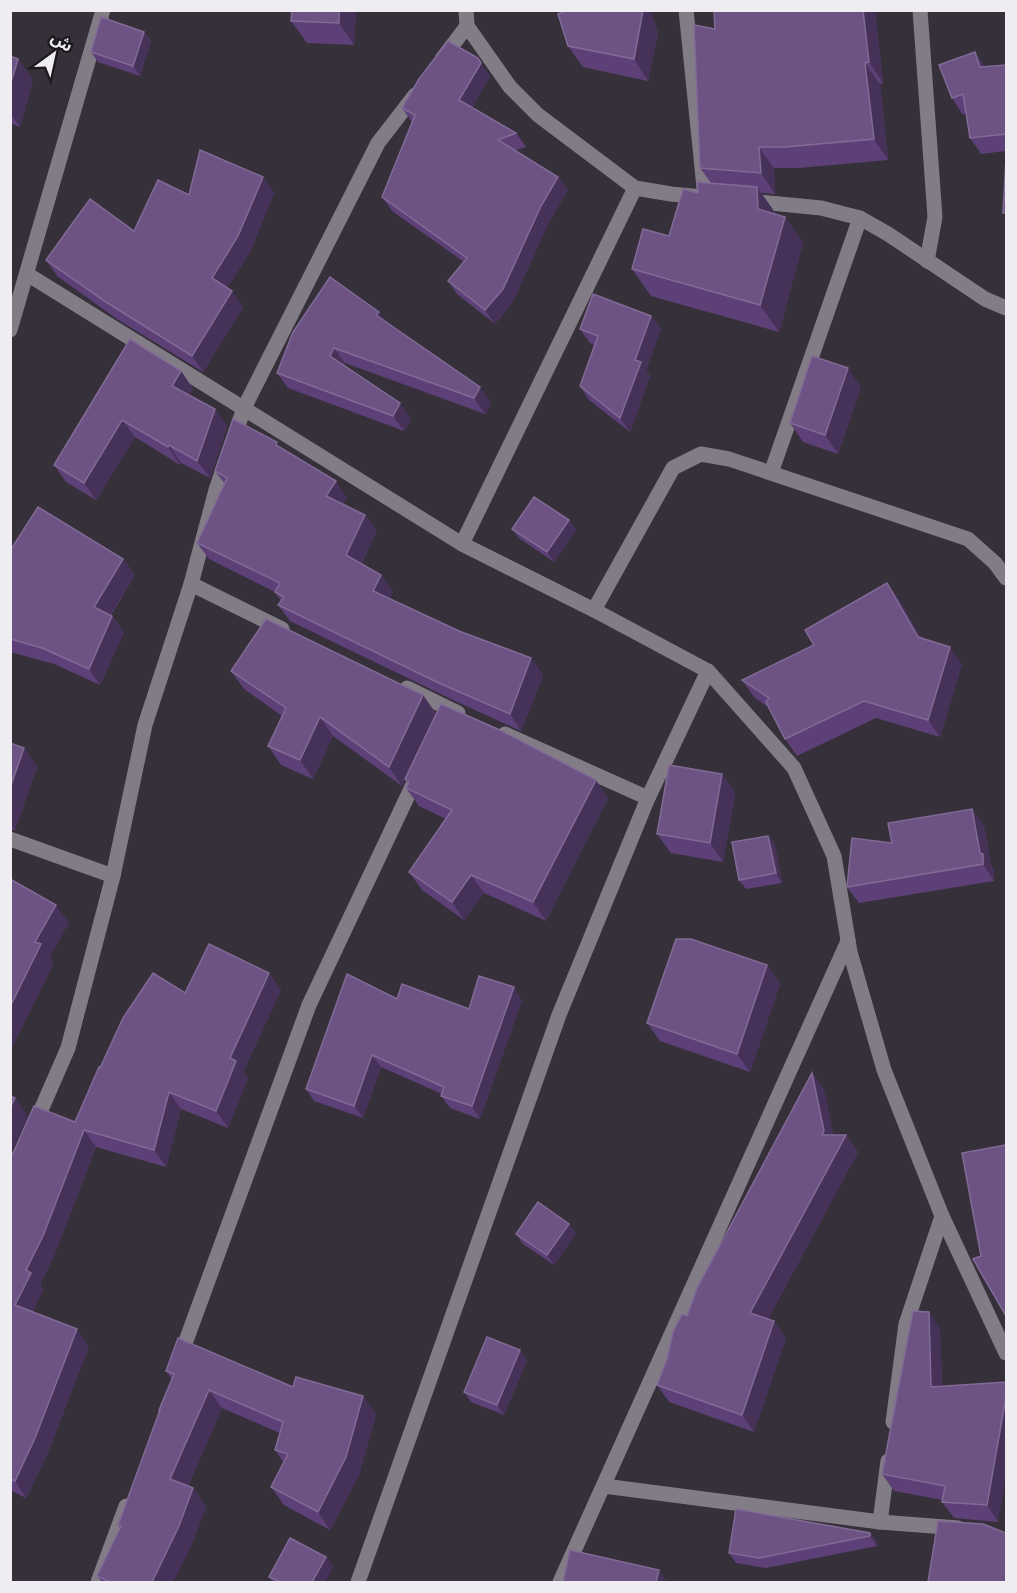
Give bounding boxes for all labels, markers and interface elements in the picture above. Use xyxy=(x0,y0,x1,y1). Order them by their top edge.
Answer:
north arrow xyxy=(24,24,84,84)
text: ش xyxy=(47,26,77,57)

